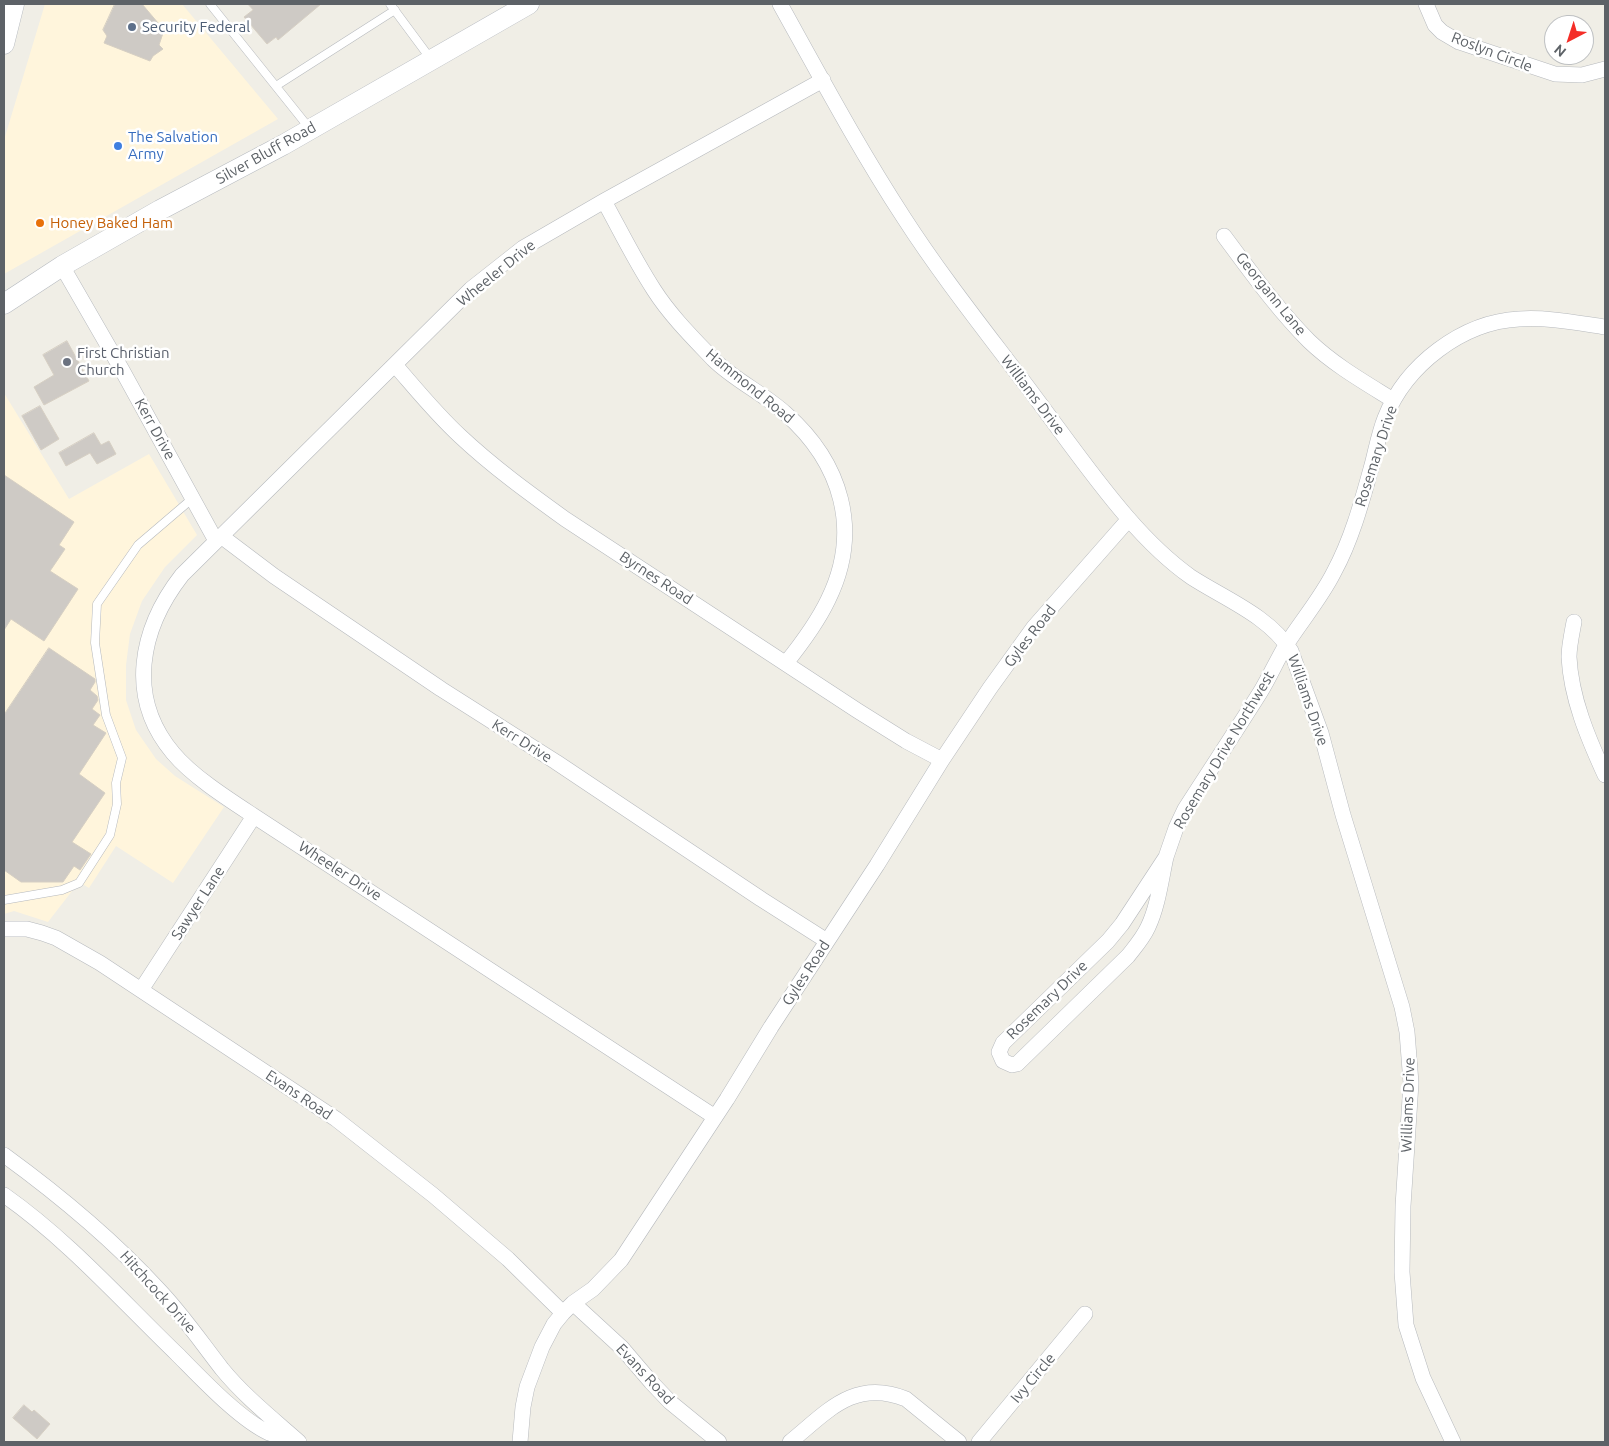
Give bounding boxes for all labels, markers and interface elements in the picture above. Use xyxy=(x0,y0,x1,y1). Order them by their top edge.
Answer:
north arrow xyxy=(1544,15,1594,65)
place label: Security Federal xyxy=(142,18,250,36)
marker: Security Federal xyxy=(126,21,138,33)
street label: Roslyn Circle xyxy=(1449,28,1535,76)
text: N xyxy=(1551,41,1569,60)
street label: Silver Bluff Road xyxy=(213,118,319,188)
place label: The Salvation Army xyxy=(128,128,218,163)
marker: The Salvation Army xyxy=(112,140,124,152)
place label: Honey Baked Ham xyxy=(50,214,173,232)
marker: Honey Baked Ham xyxy=(34,217,46,229)
street label: Wheeler Drive xyxy=(453,236,539,310)
street label: Georgann Lane xyxy=(1232,249,1310,339)
place label: First Christian Church xyxy=(77,344,169,379)
street label: Hammond Road xyxy=(702,345,798,427)
street label: Williams Drive xyxy=(997,351,1069,439)
marker: First Christian Church xyxy=(61,356,73,368)
street label: Kerr Drive xyxy=(131,395,179,463)
street label: Rosemary Drive xyxy=(1351,403,1401,509)
street label: Byrnes Road xyxy=(616,548,696,608)
street label: Gyles Road xyxy=(1000,601,1060,671)
street label: Williams Drive xyxy=(1284,652,1332,748)
street label: Rosemary Drive Northwest xyxy=(1170,668,1278,832)
street label: Kerr Drive xyxy=(489,715,555,767)
street label: Wheeler Drive xyxy=(295,837,385,905)
street label: Sawyer Lane xyxy=(167,863,229,943)
street label: Gyles Road xyxy=(778,937,834,1009)
street label: Rosemary Drive xyxy=(1003,957,1091,1043)
street label: Williams Drive xyxy=(1397,1057,1419,1153)
street label: Evans Road xyxy=(262,1066,336,1124)
street label: Hitchcock Drive xyxy=(116,1247,200,1337)
street label: Evans Road xyxy=(612,1340,678,1408)
street label: Ivy Circle xyxy=(1007,1349,1059,1407)

